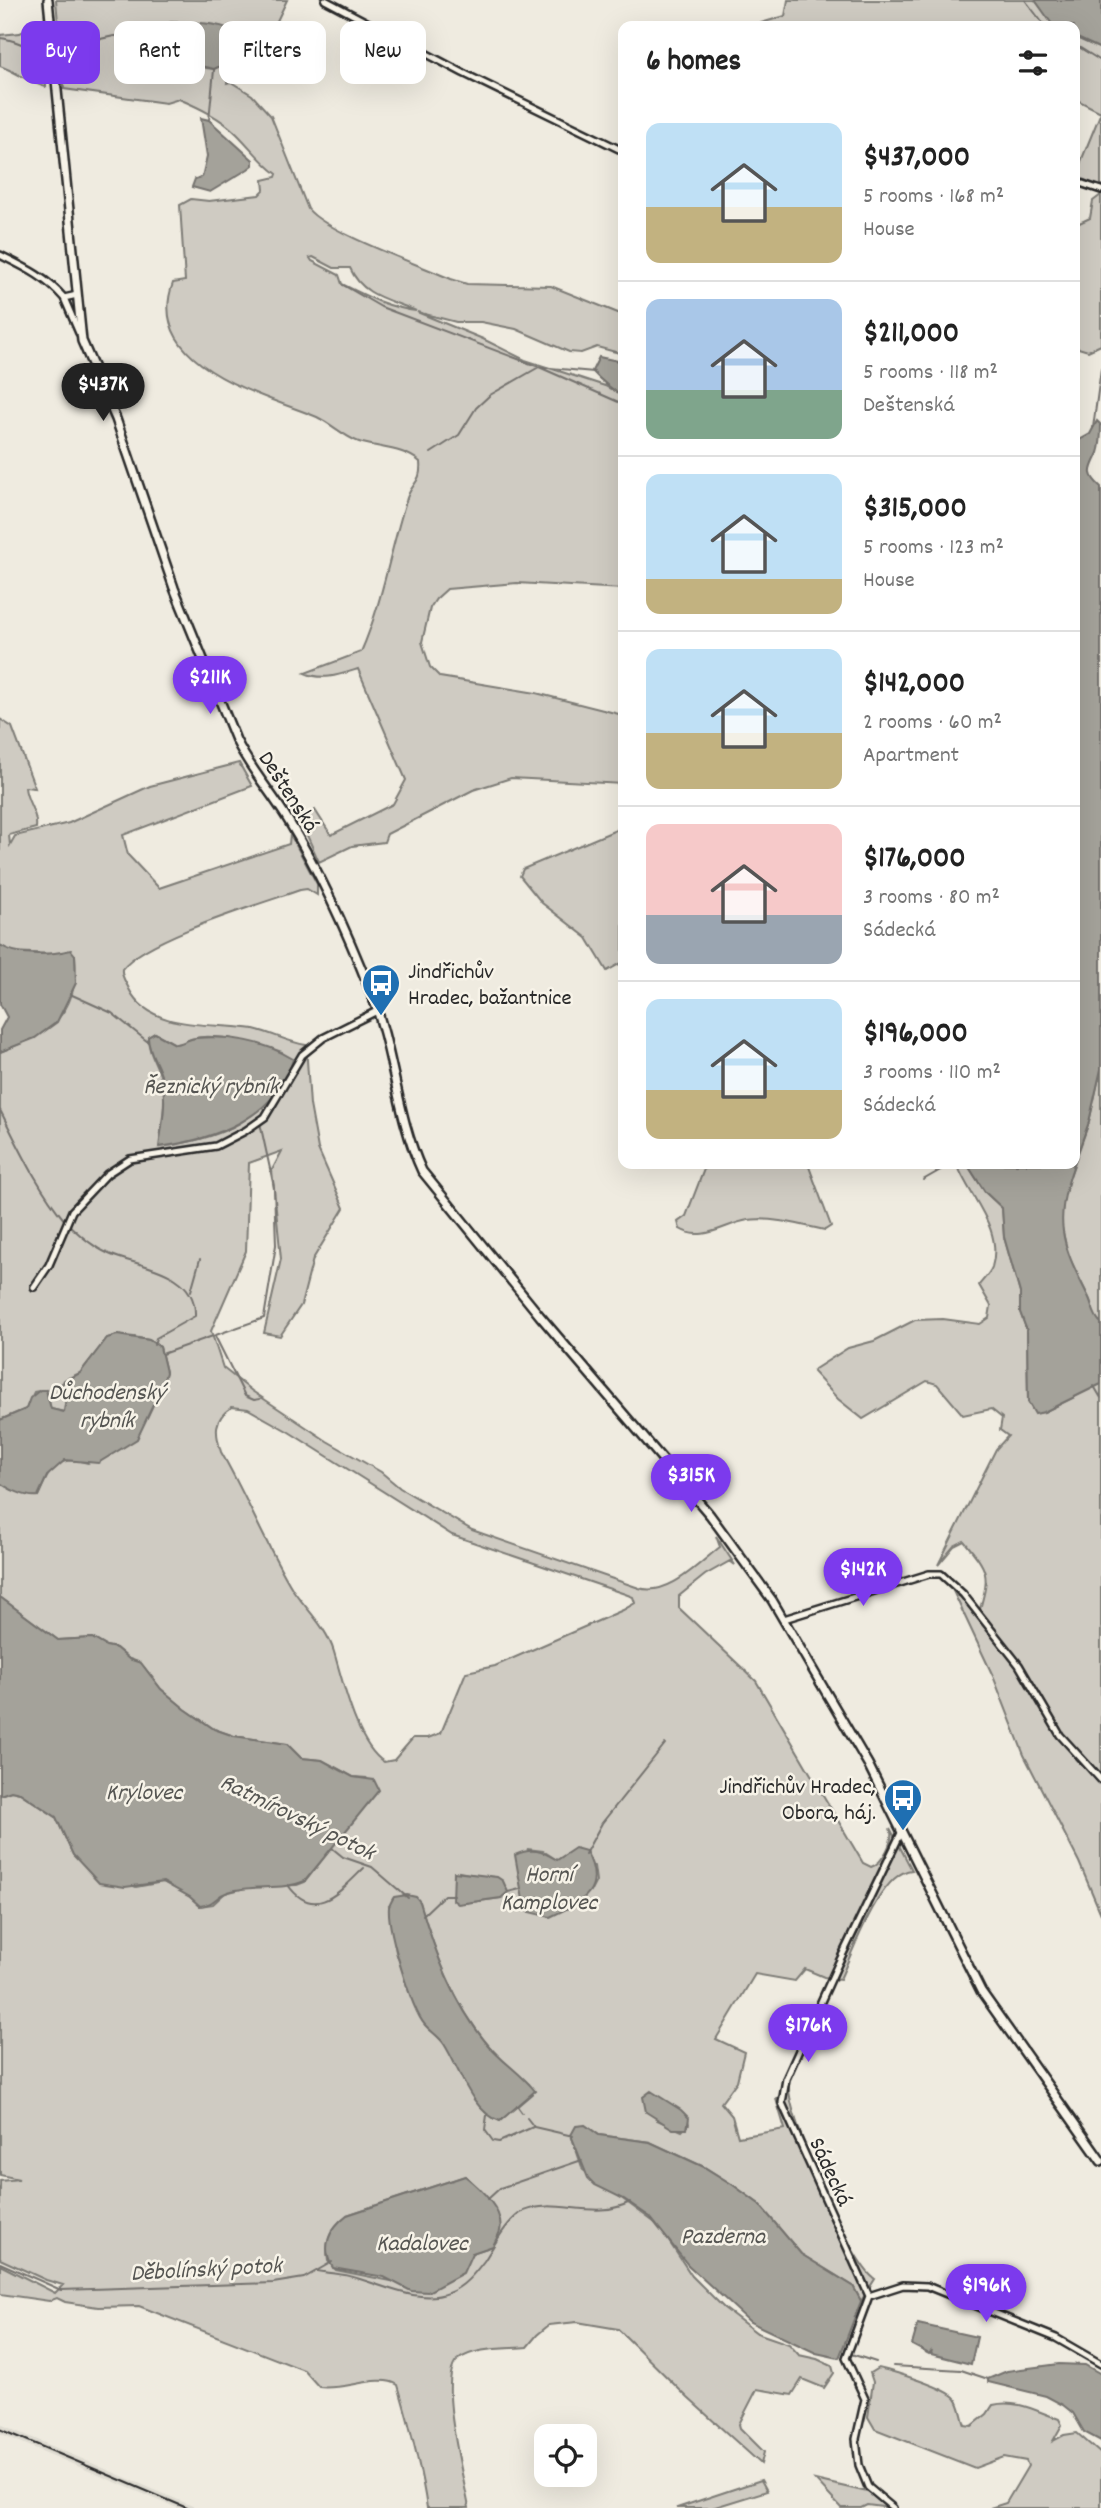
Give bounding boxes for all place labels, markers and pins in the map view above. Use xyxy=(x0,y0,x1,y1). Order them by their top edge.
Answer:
pin: $437K xyxy=(54,364,152,423)
pin: $211K xyxy=(161,656,259,716)
place label: Jindřichův Hradec, bažantnice xyxy=(408,957,572,1016)
bus stop icon: Jindřichův Hradec, bažantnice xyxy=(360,962,402,1017)
pin: $315K xyxy=(642,1454,740,1514)
pin: $142K xyxy=(814,1548,912,1608)
place label: Jindřichův Hradec, Obora, háj. xyxy=(719,1772,876,1831)
bus stop icon: Jindřichův Hradec, Obora, háj. xyxy=(882,1777,924,1832)
pin: $176K xyxy=(759,2004,857,2064)
pin: $196K xyxy=(937,2264,1035,2324)

